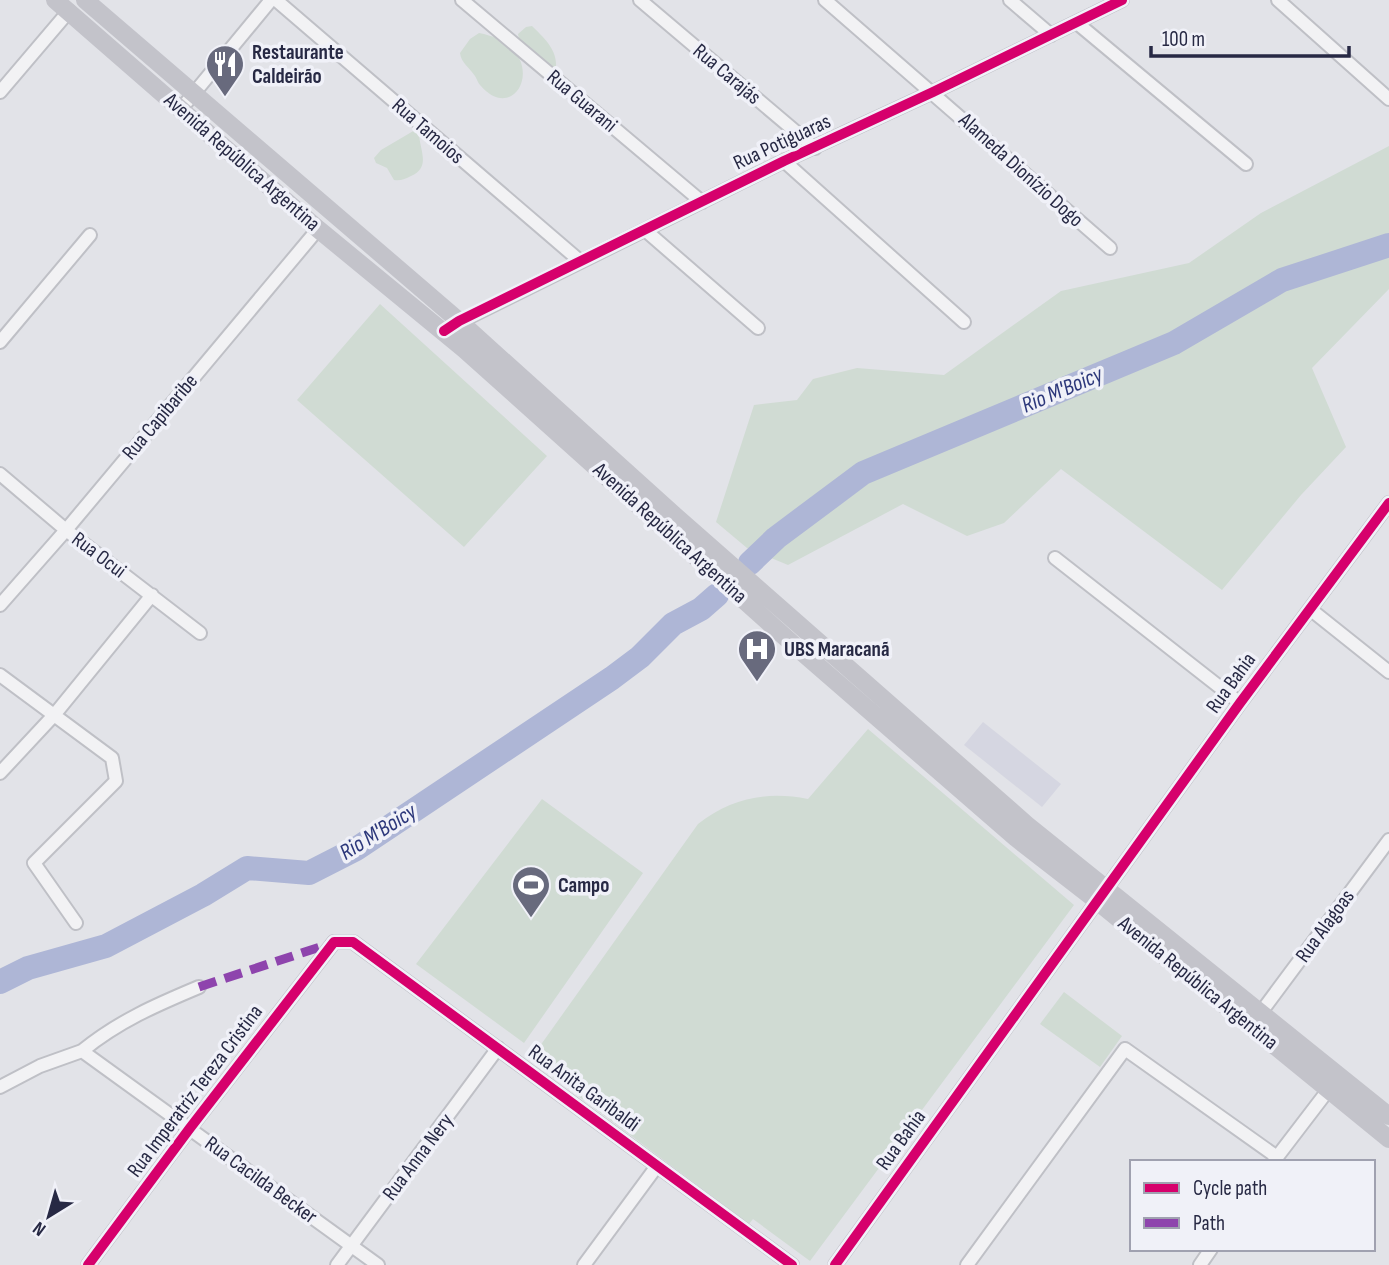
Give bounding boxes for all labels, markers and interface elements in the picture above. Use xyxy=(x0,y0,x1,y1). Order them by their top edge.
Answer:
scale bar xyxy=(1151,14,1349,58)
text: 100 m xyxy=(1162,27,1205,52)
street label: Rua Carajás xyxy=(688,38,766,110)
place label: Restaurante Caldeirão xyxy=(252,40,344,89)
restaurant icon: Restaurante Caldeirão xyxy=(204,43,246,98)
street label: Rua Guarani xyxy=(542,64,622,138)
street label: Avenida República Argentina xyxy=(158,87,325,236)
street label: Rua Tamoios xyxy=(387,93,469,169)
street label: Alameda Dionízio Dogo xyxy=(953,107,1088,232)
street label: Rua Potiguaras xyxy=(729,109,835,175)
water label: Rio M'Boicy xyxy=(1017,360,1108,420)
street label: Rua Capibaribe xyxy=(117,369,203,465)
street label: Avenida República Argentina xyxy=(587,457,752,609)
street label: Rua Ocui xyxy=(67,527,131,583)
hospital icon: UBS Maracanã xyxy=(736,628,778,683)
place label: UBS Maracanã xyxy=(784,637,890,662)
street label: Rua Bahia xyxy=(1201,648,1261,718)
water label: Rio M'Boicy xyxy=(334,797,423,866)
sports icon: Campo xyxy=(510,864,552,919)
place label: Campo xyxy=(558,873,609,898)
street label: Rua Alagoas xyxy=(1290,885,1360,967)
street label: Avenida República Argentina xyxy=(1112,910,1283,1055)
street label: Rua Imperatriz Tereza Cristina xyxy=(122,1000,268,1182)
street label: Rua Anita Garibaldi xyxy=(523,1039,645,1137)
street label: Rua Bahia xyxy=(871,1105,931,1175)
street label: Rua Anna Nery xyxy=(377,1109,459,1205)
street label: Rua Cacilda Becker xyxy=(200,1131,322,1229)
legend xyxy=(1130,1160,1375,1251)
text: Cycle path xyxy=(1193,1176,1267,1201)
north arrow xyxy=(14,1181,84,1251)
text: Path xyxy=(1193,1211,1225,1236)
text: N xyxy=(29,1216,51,1241)

